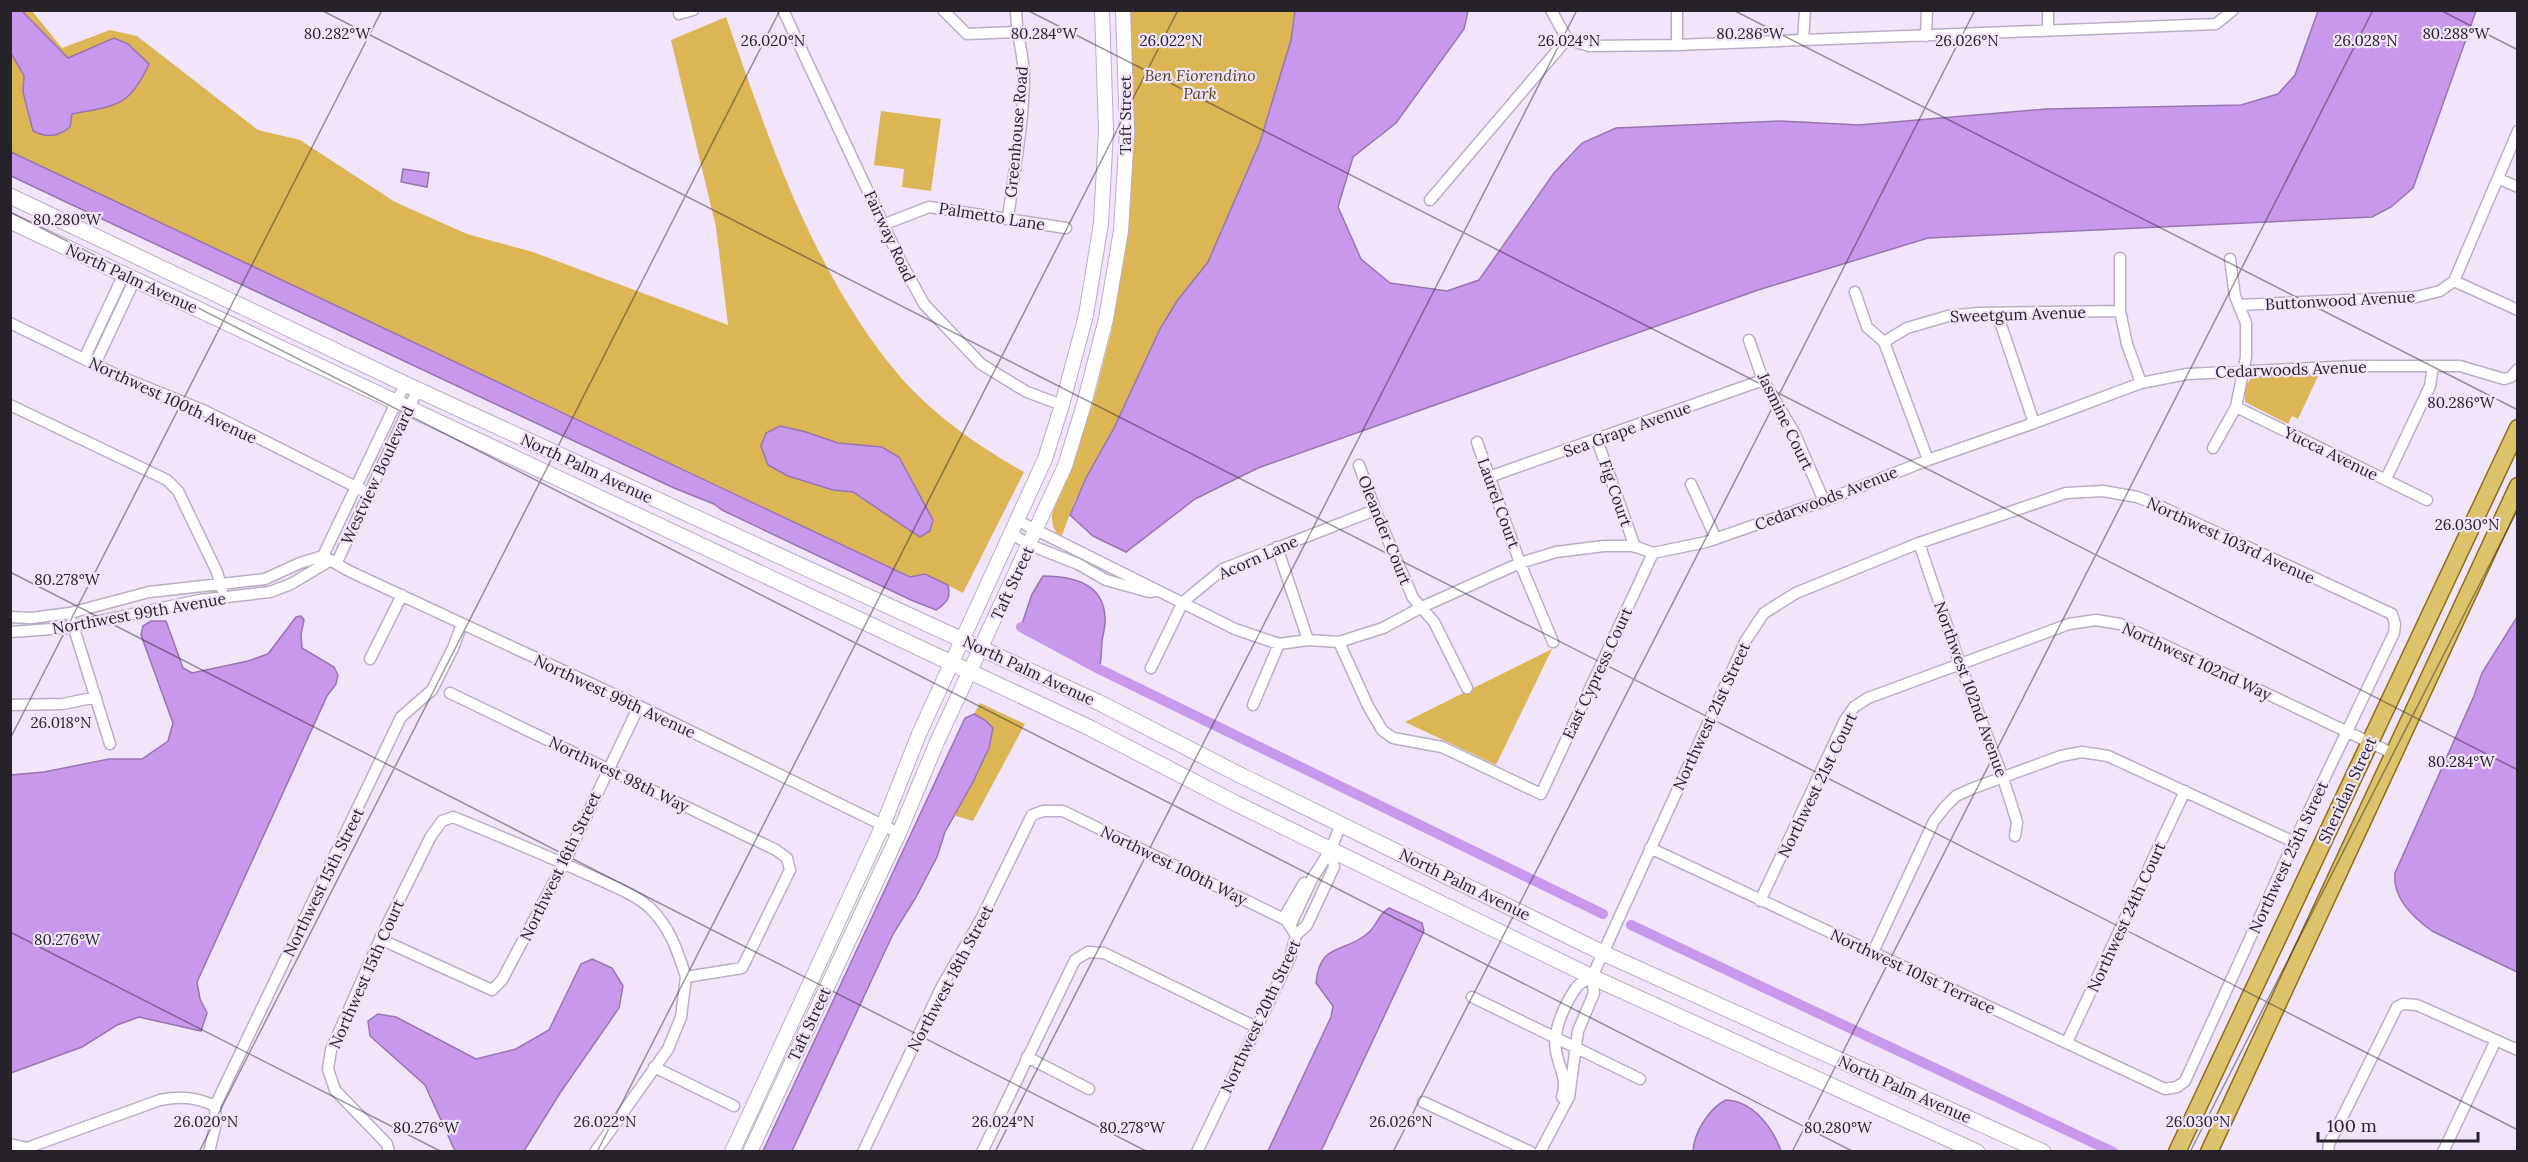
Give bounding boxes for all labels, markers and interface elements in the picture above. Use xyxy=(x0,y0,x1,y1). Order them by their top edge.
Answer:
text: 80.282°W xyxy=(304,24,371,43)
text: 80.284°W xyxy=(1011,24,1078,43)
text: 80.286°W xyxy=(1716,24,1785,43)
text: 80.288°W xyxy=(2422,24,2491,43)
text: 26.020°N xyxy=(741,31,805,50)
text: 26.022°N xyxy=(1139,31,1203,50)
text: 26.024°N xyxy=(1538,31,1600,50)
text: 26.026°N xyxy=(1935,31,1999,50)
text: 26.028°N xyxy=(2334,31,2398,50)
street label: Greenhouse Road xyxy=(1000,65,1032,199)
park label: Ben Fiorendino Park xyxy=(1144,65,1256,103)
street label: Taft Street xyxy=(1115,74,1135,155)
street label: Fairway Road xyxy=(860,187,920,285)
street label: Palmetto Lane xyxy=(937,198,1047,234)
text: 80.280°W xyxy=(33,210,102,229)
street label: North Palm Avenue xyxy=(63,239,202,318)
street label: Buttonwood Avenue xyxy=(2264,286,2416,314)
street label: Sweetgum Avenue xyxy=(1950,302,2087,326)
street label: Northwest 100th Avenue xyxy=(86,352,261,448)
street label: Cedarwoods Avenue xyxy=(2215,356,2367,382)
street label: Jasmine Court xyxy=(1753,368,1819,474)
text: 80.286°W xyxy=(2427,393,2496,412)
street label: Sea Grape Avenue xyxy=(1561,397,1694,461)
street label: Westview Boulevard xyxy=(336,402,418,547)
street label: Yucca Avenue xyxy=(2280,421,2382,485)
street label: North Palm Avenue xyxy=(518,429,657,508)
street label: Laurel Court xyxy=(1473,455,1525,552)
street label: Fig Court xyxy=(1595,457,1637,530)
street label: Cedarwoods Avenue xyxy=(1752,461,1901,534)
street label: Oleander Court xyxy=(1354,472,1416,588)
street label: Northwest 103rd Avenue xyxy=(2144,492,2318,588)
text: 26.030°N xyxy=(2435,515,2499,534)
street label: Acorn Lane xyxy=(1214,530,1301,584)
street label: Taft Street xyxy=(986,542,1038,623)
text: 80.278°W xyxy=(34,570,101,589)
street label: Northwest 99th Avenue xyxy=(51,588,228,638)
street label: Northwest 102nd Avenue xyxy=(1930,599,2012,780)
street label: East Cypress Court xyxy=(1558,603,1637,742)
street label: Northwest 102nd Way xyxy=(2119,618,2275,705)
street label: North Palm Avenue xyxy=(960,631,1099,710)
street label: Northwest 21st Street xyxy=(1668,638,1754,793)
street label: Northwest 99th Avenue xyxy=(531,650,699,742)
street label: Northwest 21st Court xyxy=(1773,709,1861,861)
text: 26.018°N xyxy=(31,713,91,732)
street label: Northwest 98th Way xyxy=(546,731,693,817)
street label: Sheridan Street xyxy=(2313,733,2381,847)
text: 80.284°W xyxy=(2428,752,2495,771)
street label: Northwest 25th Street xyxy=(2244,777,2332,936)
street label: Northwest 16th Street xyxy=(515,787,605,944)
street label: Northwest 15th Street xyxy=(278,804,368,960)
street label: Northwest 100th Way xyxy=(1097,821,1251,909)
street label: Northwest 24th Court xyxy=(2082,838,2170,995)
street label: North Palm Avenue xyxy=(1396,844,1534,925)
street label: Northwest 15th Court xyxy=(324,896,408,1052)
street label: Northwest 18th Street xyxy=(903,900,998,1055)
street label: Northwest 101st Terrace xyxy=(1827,924,1999,1018)
text: 80.276°W xyxy=(34,930,101,949)
street label: Northwest 20th Street xyxy=(1216,935,1305,1096)
street label: Taft Street xyxy=(783,983,835,1064)
street label: North Palm Avenue xyxy=(1835,1051,1975,1127)
scale bar xyxy=(2318,1105,2478,1143)
text: 26.020°N xyxy=(174,1112,238,1131)
text: 26.022°N xyxy=(573,1112,637,1131)
text: 26.024°N xyxy=(972,1112,1034,1131)
text: 26.026°N xyxy=(1369,1112,1433,1131)
text: 26.030°N xyxy=(2166,1112,2230,1131)
text: 100 m xyxy=(2327,1114,2377,1137)
text: 80.276°W xyxy=(393,1118,460,1137)
text: 80.278°W xyxy=(1099,1118,1166,1137)
text: 80.280°W xyxy=(1804,1118,1873,1137)

